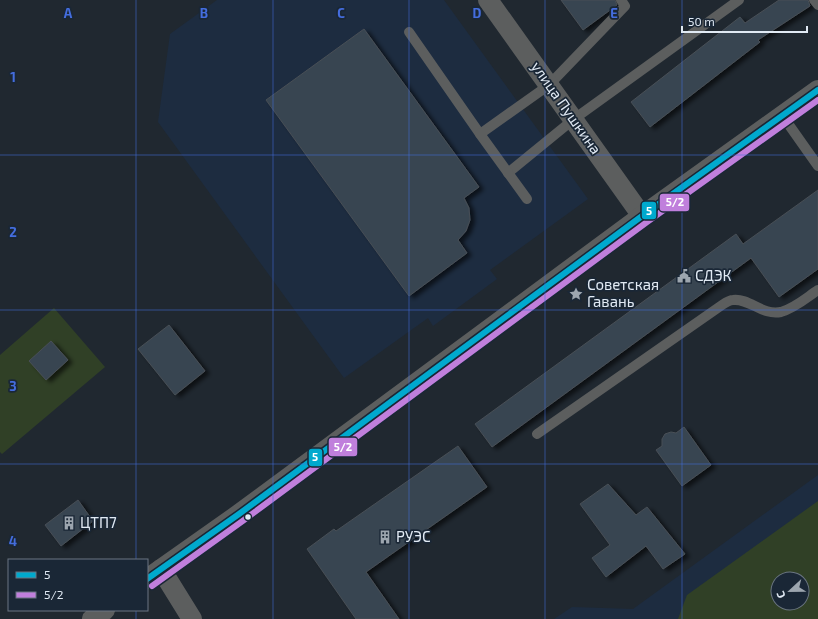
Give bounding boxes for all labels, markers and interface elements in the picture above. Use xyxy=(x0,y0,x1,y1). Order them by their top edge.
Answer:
text: A xyxy=(64,5,73,21)
text: B xyxy=(200,5,208,21)
text: C xyxy=(337,5,345,21)
text: D xyxy=(473,5,482,21)
text: E xyxy=(610,5,618,21)
scale bar xyxy=(682,8,807,34)
text: 50 m xyxy=(688,14,715,28)
street label: улица Пушкина xyxy=(527,58,606,158)
text: 1 xyxy=(10,69,16,85)
line badge: 5/2 xyxy=(659,193,690,212)
text: 5/2 xyxy=(666,195,684,208)
line badge: 5 xyxy=(641,201,657,220)
text: 5 xyxy=(646,204,652,217)
text: 2 xyxy=(9,224,17,240)
place label: СДЭК xyxy=(695,266,732,284)
public building icon: СДЭК xyxy=(676,268,692,284)
place label: Советская Гавань xyxy=(587,275,659,310)
place icon: Советская Гавань xyxy=(568,286,584,302)
text: 3 xyxy=(9,378,17,394)
line badge: 5/2 xyxy=(328,437,358,457)
text: 5/2 xyxy=(334,440,352,453)
line badge: 5 xyxy=(308,448,323,467)
text: 5 xyxy=(312,450,318,463)
unlabelled marker xyxy=(243,512,253,522)
place label: ЦТП7 xyxy=(80,513,117,531)
building icon: ЦТП7 xyxy=(61,515,77,531)
place label: РУЭС xyxy=(396,527,431,545)
building icon: РУЭС xyxy=(377,529,393,545)
text: 4 xyxy=(9,533,17,549)
legend xyxy=(8,559,148,611)
text: 5 xyxy=(44,567,50,581)
north arrow xyxy=(770,571,810,611)
text: 5/2 xyxy=(44,587,64,601)
text: С xyxy=(773,589,788,600)

